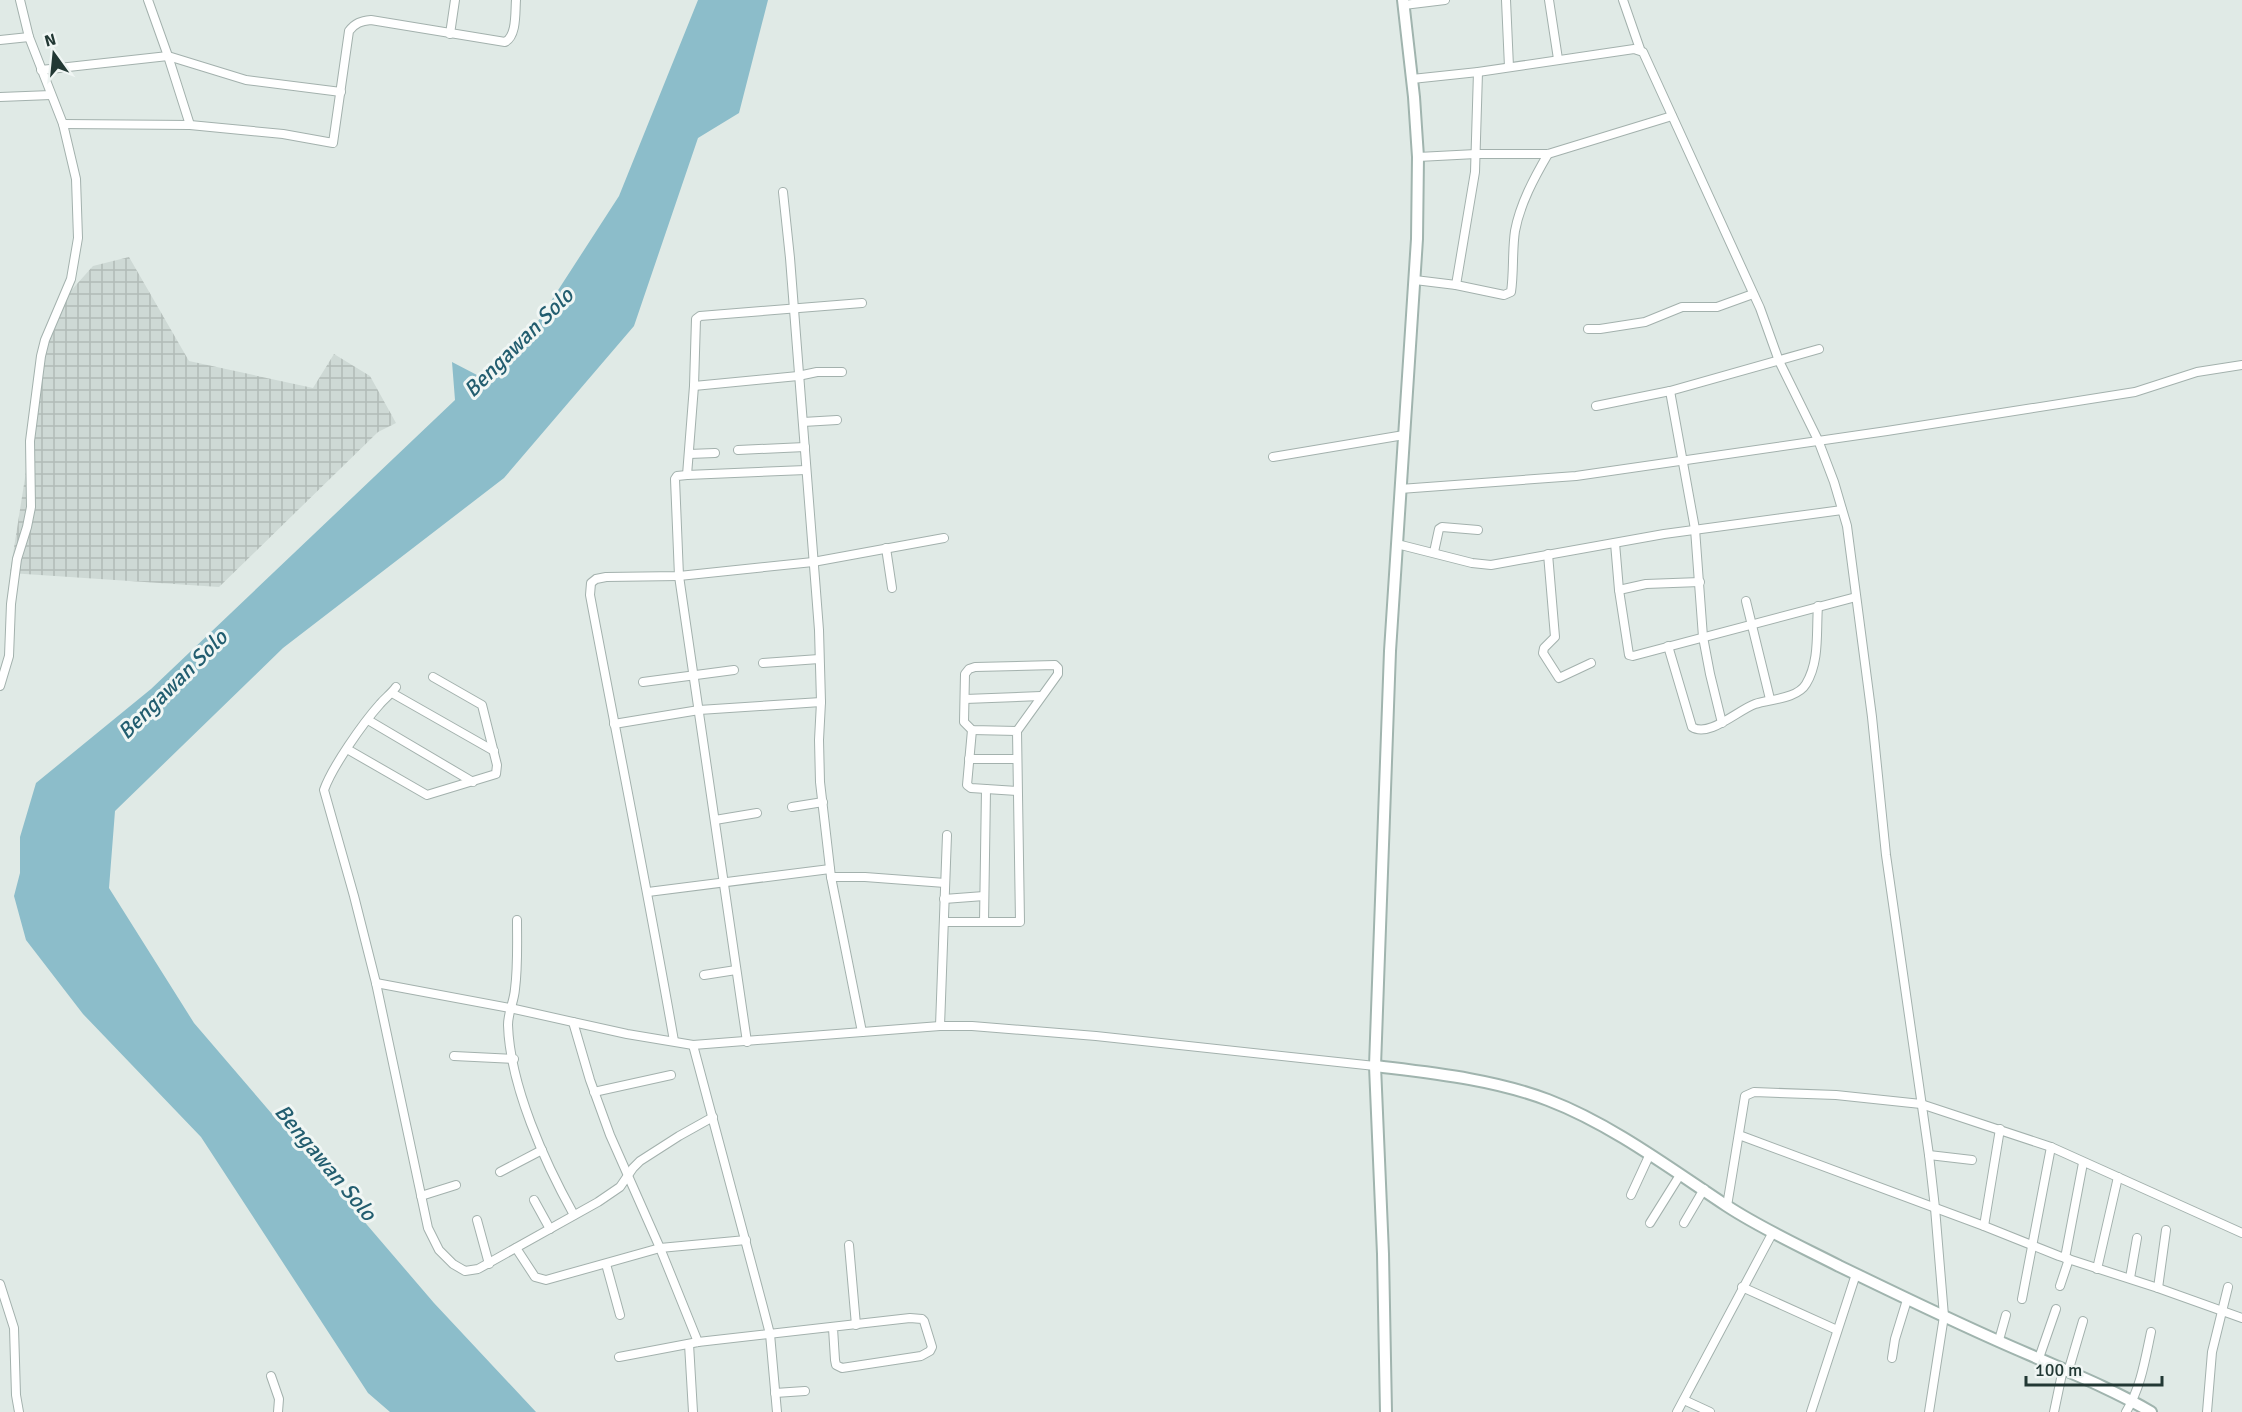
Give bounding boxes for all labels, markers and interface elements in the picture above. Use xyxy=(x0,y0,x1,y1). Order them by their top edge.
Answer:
north arrow xyxy=(24,24,84,84)
text: N xyxy=(42,29,58,52)
water label: Bengawan Solo xyxy=(458,281,580,403)
water label: Bengawan Solo xyxy=(112,623,234,745)
water label: Bengawan Solo xyxy=(269,1099,383,1227)
scale bar xyxy=(2026,1349,2162,1387)
text: 100 m xyxy=(2035,1359,2082,1381)

